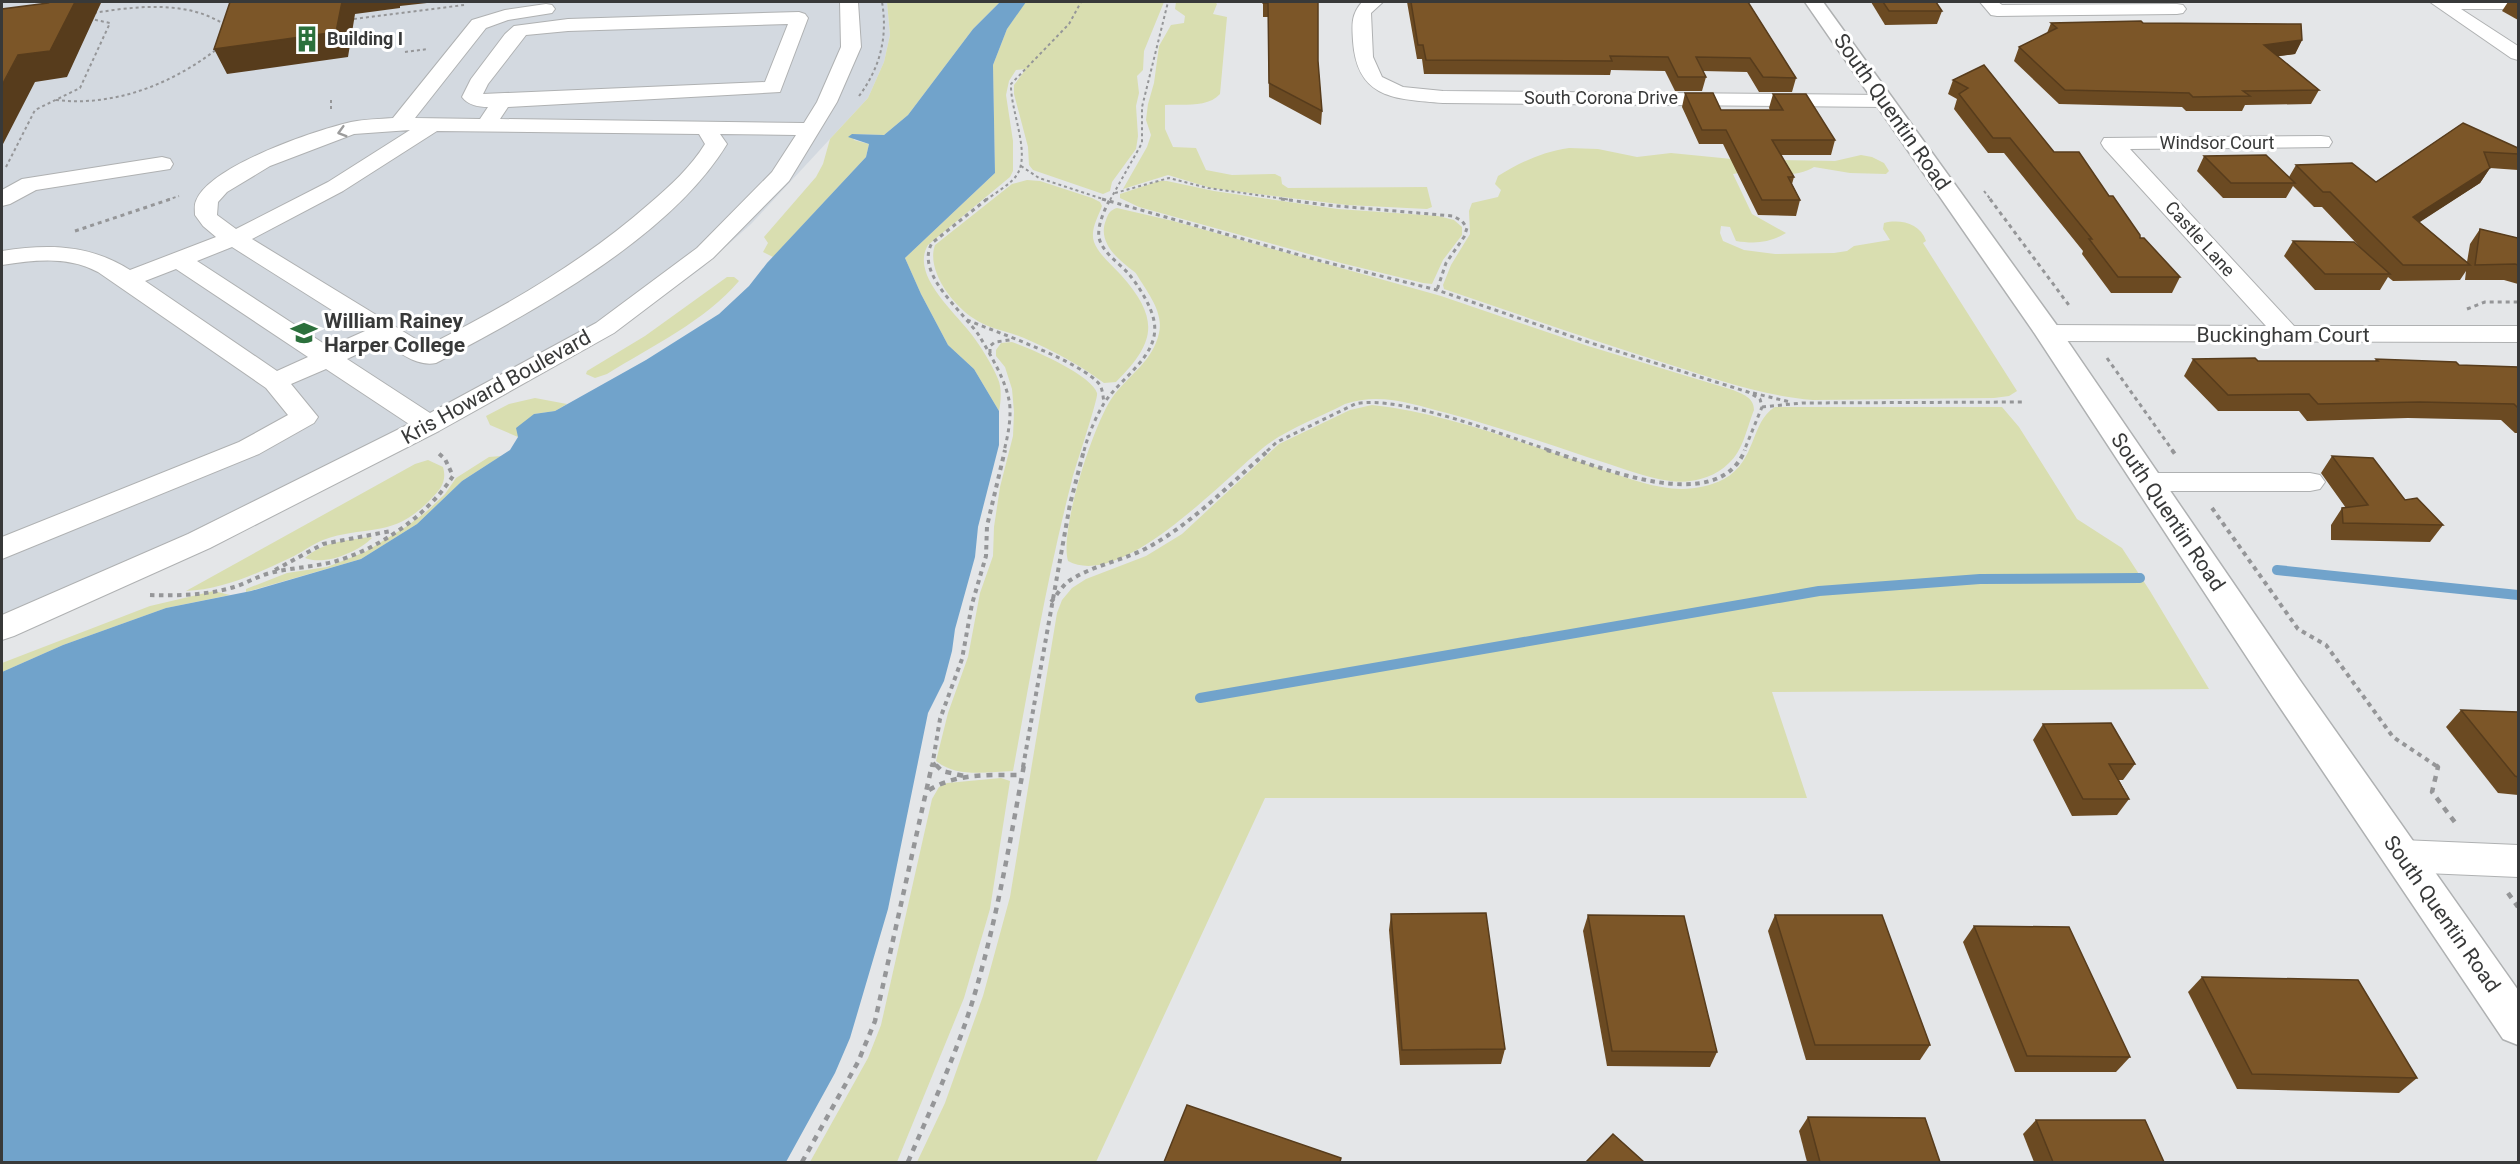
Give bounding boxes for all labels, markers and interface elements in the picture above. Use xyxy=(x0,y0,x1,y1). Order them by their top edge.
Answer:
building icon: Building I xyxy=(292,24,322,54)
place label: Building I xyxy=(327,28,403,49)
street label: South Quentin Road xyxy=(1829,29,1955,195)
street label: South Corona Drive xyxy=(1524,87,1678,108)
one-way arrow xyxy=(337,125,347,137)
street label: Windsor Court xyxy=(2160,132,2275,153)
street label: Castle Lane xyxy=(2161,197,2240,281)
place label: William Rainey Harper College xyxy=(324,309,465,357)
school or university icon: William Rainey Harper College xyxy=(289,318,319,348)
street label: Buckingham Court xyxy=(2196,323,2370,347)
street label: Kris Howard Boulevard xyxy=(397,325,595,449)
street label: South Quentin Road xyxy=(2106,428,2230,596)
street label: South Quentin Road xyxy=(2379,831,2505,997)

